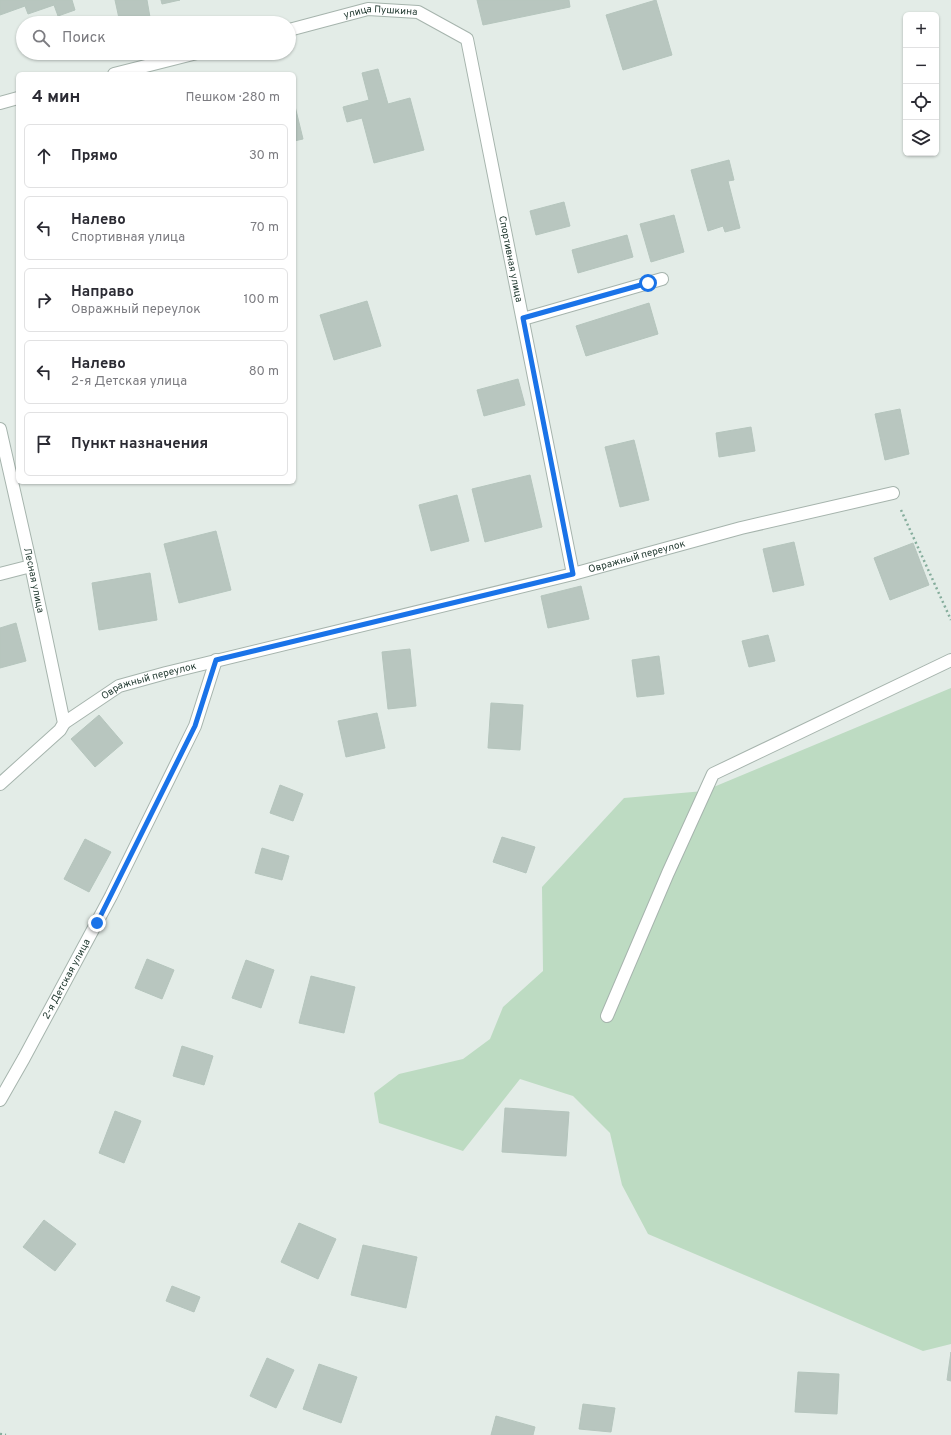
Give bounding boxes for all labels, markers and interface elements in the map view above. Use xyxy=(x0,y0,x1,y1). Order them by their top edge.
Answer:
street label: улица Пушкина xyxy=(342,2,418,22)
map controls xyxy=(903,12,939,156)
button: + xyxy=(903,12,939,48)
search box xyxy=(16,16,296,60)
icon: search xyxy=(30,27,52,49)
text: Поиск xyxy=(62,29,106,48)
button: − xyxy=(903,48,939,84)
button: locate xyxy=(903,84,939,120)
text: 4 мин xyxy=(32,87,80,109)
text: Пешком · 280 m xyxy=(186,90,280,106)
button: layers xyxy=(903,120,939,156)
icon: ahead xyxy=(33,145,55,167)
text: Прямо xyxy=(71,147,118,166)
text: 30 m xyxy=(249,148,279,164)
text: Налево xyxy=(71,211,126,230)
street label: Спортивная улица xyxy=(496,215,525,303)
icon: left xyxy=(33,217,55,239)
text: 70 m xyxy=(250,220,279,236)
text: Спортивная улица xyxy=(71,230,185,246)
route start xyxy=(639,274,657,292)
text: Направо xyxy=(71,283,134,302)
icon: right xyxy=(33,289,55,311)
text: 100 m xyxy=(243,292,279,308)
text: Овражный переулок xyxy=(71,302,201,318)
text: Налево xyxy=(71,355,126,374)
icon: left xyxy=(33,361,55,383)
text: 80 m xyxy=(249,364,279,380)
text: 2-я Детская улица xyxy=(71,374,187,390)
icon: arrive xyxy=(33,433,55,455)
text: Пункт назначения xyxy=(71,435,208,454)
street label: Овражный переулок xyxy=(587,537,687,576)
street label: Лесная улица xyxy=(21,546,47,614)
street label: Овражный переулок xyxy=(99,659,198,703)
route end xyxy=(88,914,106,932)
street label: 2-я Детская улица xyxy=(40,937,93,1021)

